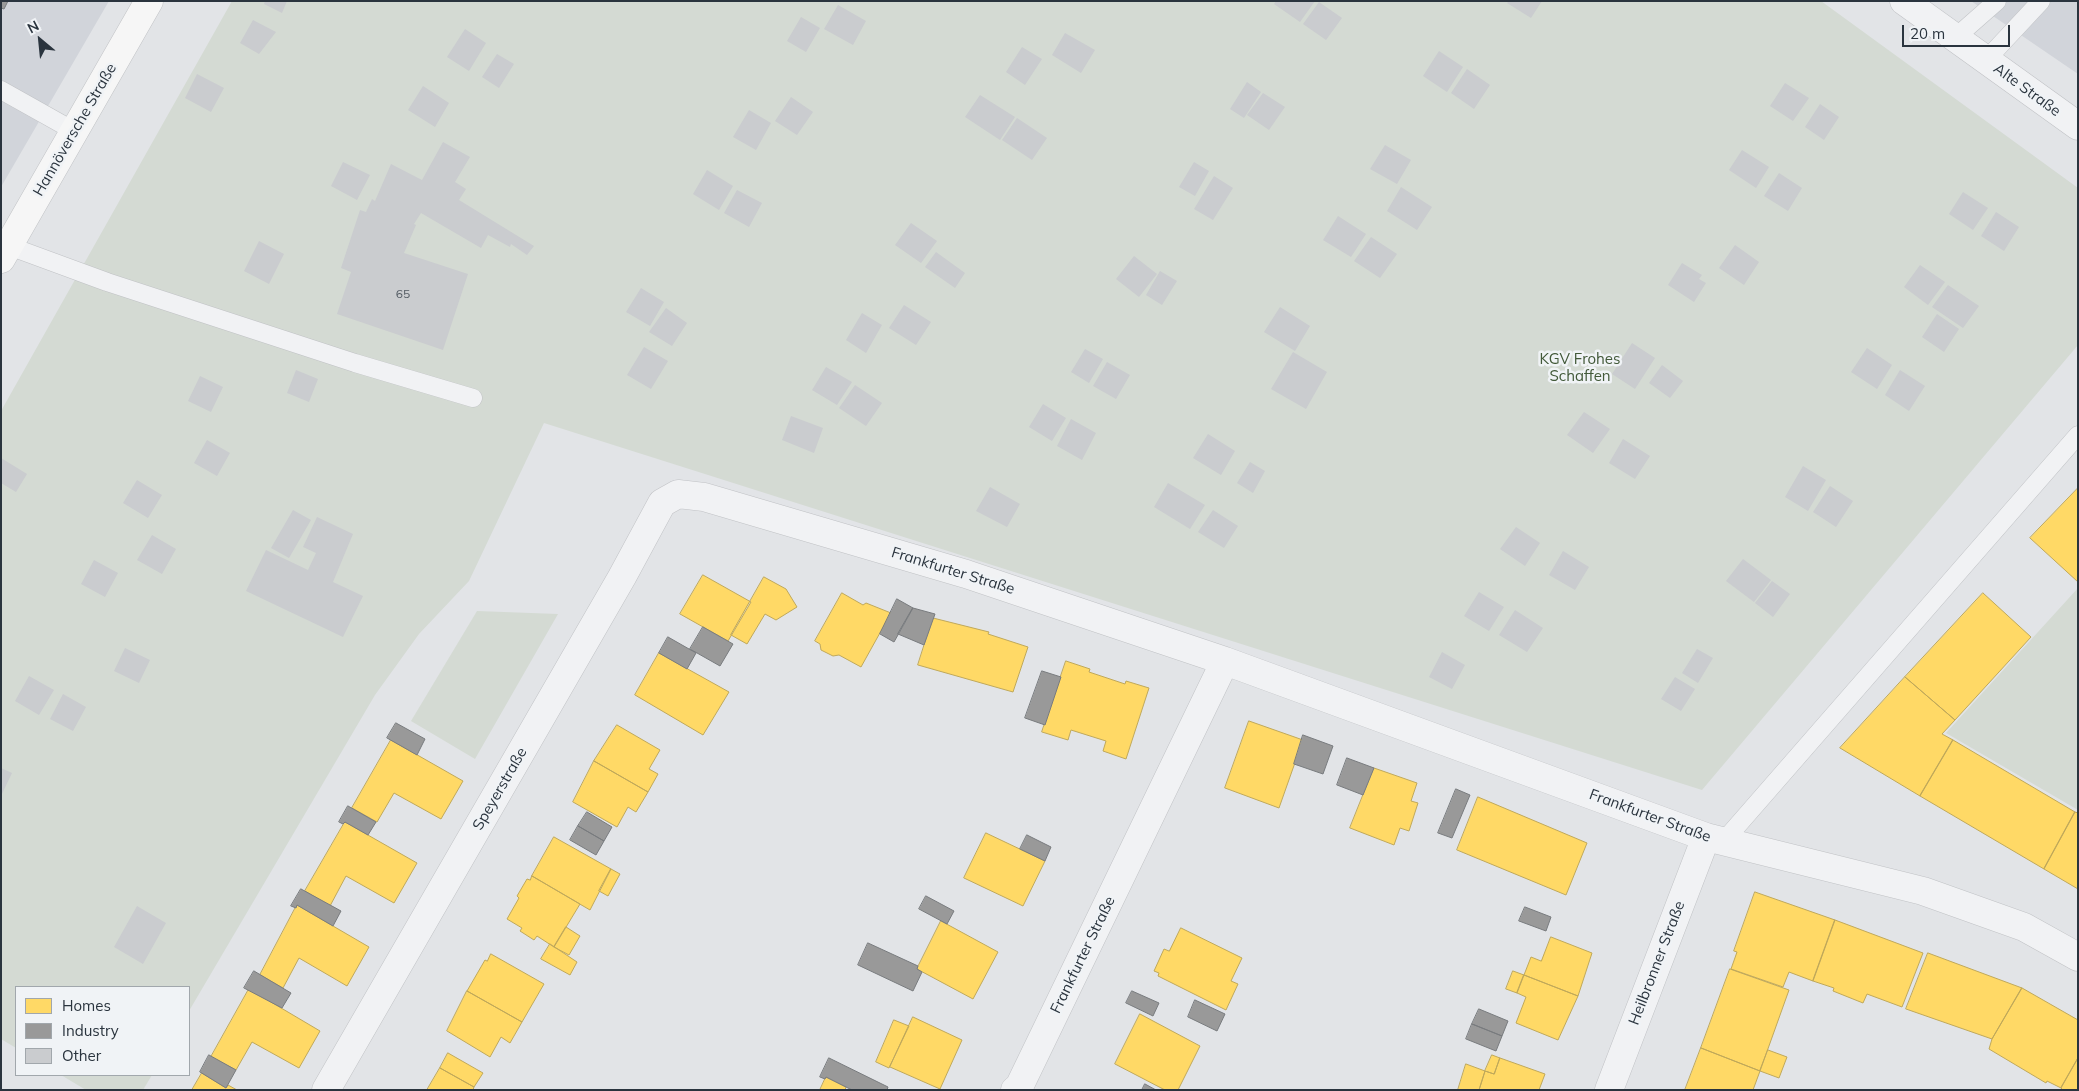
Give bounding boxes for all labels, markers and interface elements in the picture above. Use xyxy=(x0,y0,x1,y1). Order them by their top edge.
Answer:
north arrow xyxy=(15,15,65,65)
scale bar xyxy=(1904,15,2012,47)
text: N xyxy=(24,16,42,37)
text: 20 m xyxy=(1910,24,1945,43)
street label: Hannöversche Straße xyxy=(30,60,120,200)
street label: Alte Straße xyxy=(1990,60,2064,120)
house number: 65 xyxy=(396,287,410,301)
park label: KGV Frohes Schaffen xyxy=(1540,350,1620,385)
street label: Frankfurter Straße xyxy=(889,544,1017,598)
street label: Speyerstraße xyxy=(469,744,531,834)
street label: Frankfurter Straße xyxy=(1587,786,1713,846)
street label: Frankfurter Straße xyxy=(1047,894,1119,1016)
street label: Heilbronner Straße xyxy=(1625,898,1689,1028)
legend xyxy=(15,986,190,1076)
text: Homes xyxy=(62,996,111,1015)
text: Industry xyxy=(62,1021,119,1040)
text: Other xyxy=(62,1046,101,1065)

